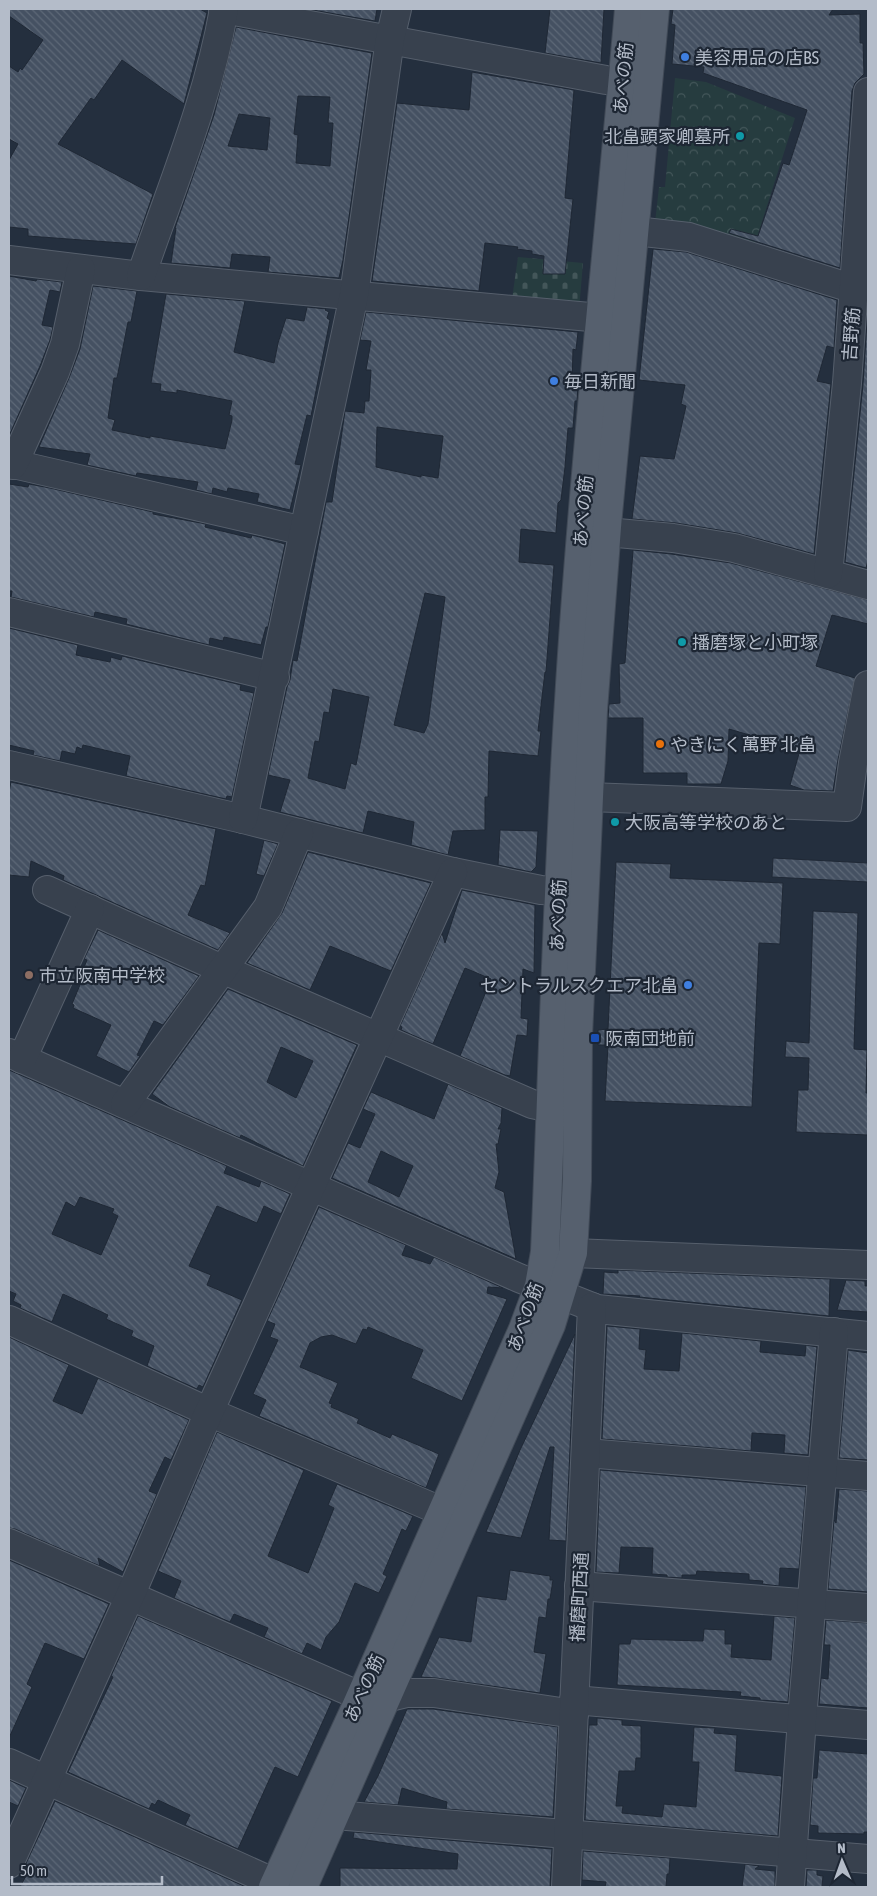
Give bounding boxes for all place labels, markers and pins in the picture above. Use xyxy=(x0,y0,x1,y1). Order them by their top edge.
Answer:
place label: 美容用品の店BS xyxy=(695,47,820,68)
marker: 美容用品の店BS xyxy=(679,51,691,63)
place label: 北畠顕家卿墓所 xyxy=(604,126,730,147)
marker: 北畠顕家卿墓所 xyxy=(734,130,746,142)
place label: 毎日新聞 xyxy=(564,371,636,392)
marker: 毎日新聞 xyxy=(548,375,560,387)
place label: 播磨塚と小町塚 xyxy=(692,632,818,653)
marker: 播磨塚と小町塚 xyxy=(676,636,688,648)
place label: やきにく萬野 北畠 xyxy=(670,734,816,755)
marker: やきにく萬野 北畠 xyxy=(654,738,666,750)
place label: 大阪高等学校のあと xyxy=(625,812,787,833)
marker: 大阪高等学校のあと xyxy=(609,816,621,828)
place label: 市立阪南中学校 xyxy=(39,965,165,986)
marker: 市立阪南中学校 xyxy=(23,969,35,981)
place label: セントラルスクエア北畠 xyxy=(480,975,678,996)
marker: セントラルスクエア北畠 xyxy=(682,979,694,991)
place label: 阪南団地前 xyxy=(605,1028,695,1049)
marker: 阪南団地前 xyxy=(589,1032,601,1044)

